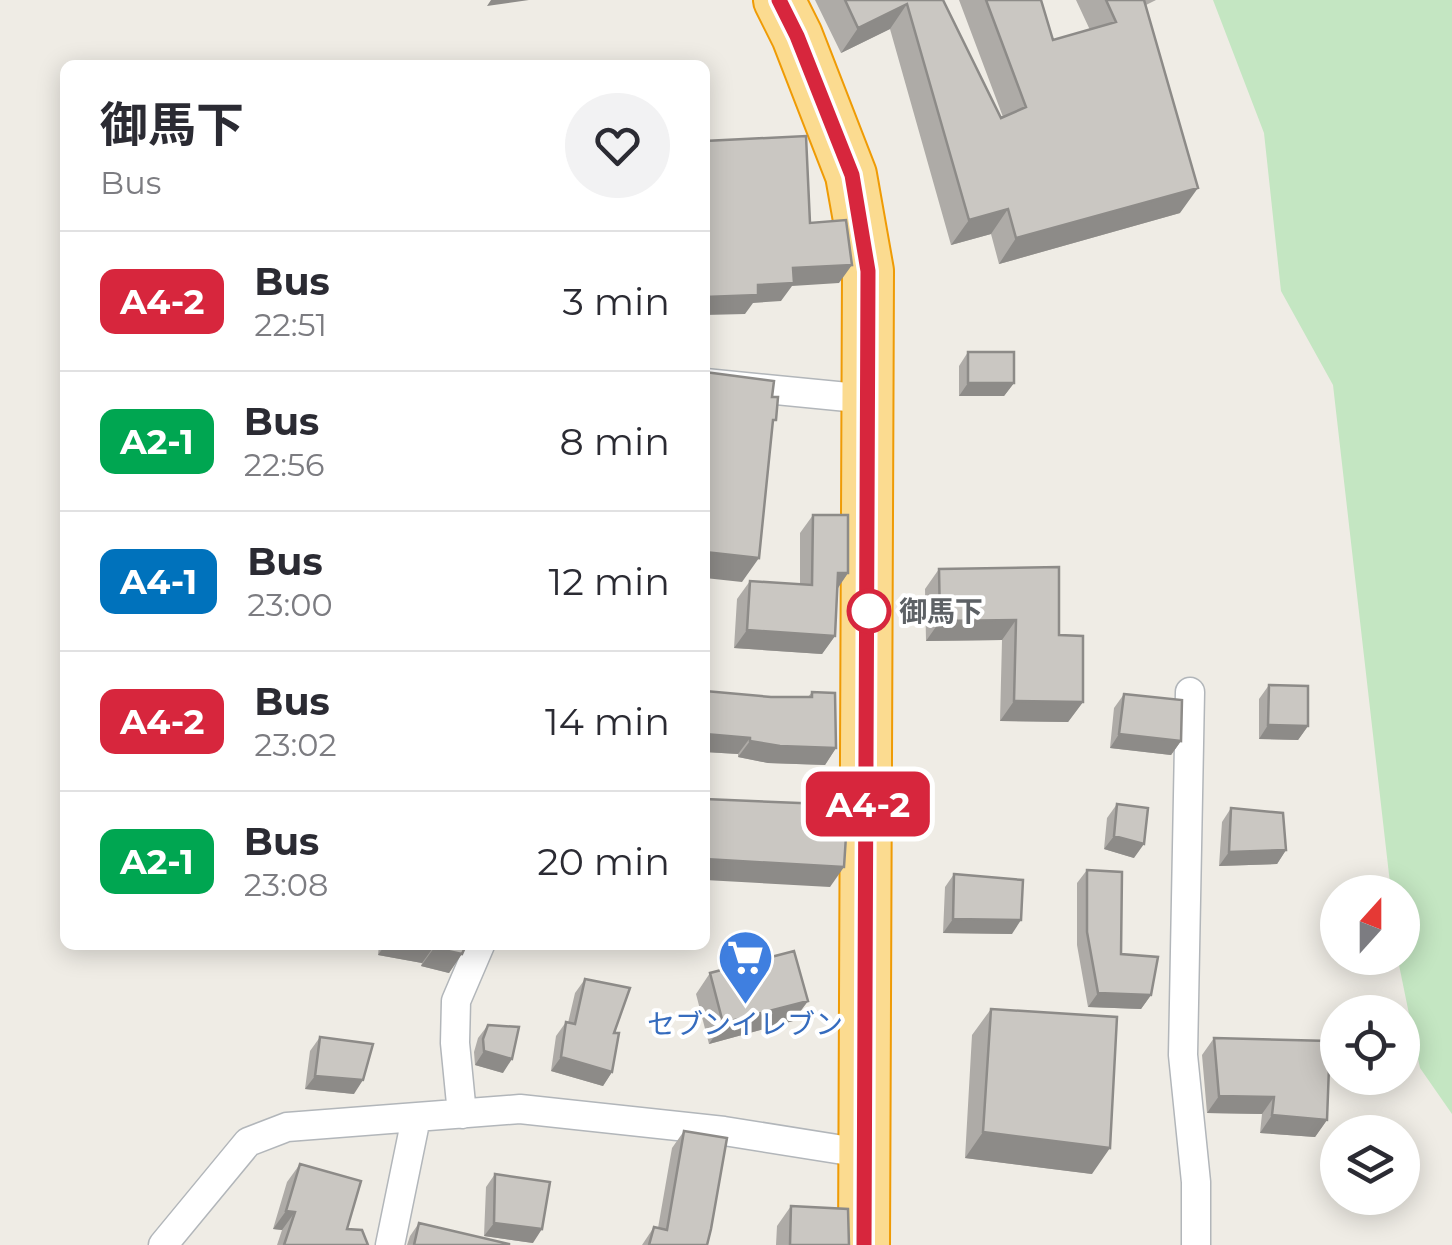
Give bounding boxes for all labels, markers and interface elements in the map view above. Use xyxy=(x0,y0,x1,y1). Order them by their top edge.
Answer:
button: heart xyxy=(565,93,670,198)
text: 御馬下 xyxy=(100,96,244,154)
text: Bus xyxy=(100,163,161,202)
text: Bus xyxy=(254,258,330,305)
text: 3 min xyxy=(562,278,670,325)
text: A4-2 xyxy=(120,280,204,323)
text: 22:51 xyxy=(254,305,327,344)
text: Bus xyxy=(244,398,319,445)
text: 8 min xyxy=(560,418,670,465)
text: A2-1 xyxy=(120,420,194,463)
text: 22:56 xyxy=(244,445,325,484)
text: Bus xyxy=(247,538,323,585)
text: 12 min xyxy=(549,558,670,605)
text: A4-1 xyxy=(120,560,197,603)
text: 23:00 xyxy=(247,585,333,624)
marker: 御馬下 xyxy=(848,590,890,632)
place label: 御馬下 xyxy=(899,594,983,628)
text: Bus xyxy=(254,678,330,725)
text: 14 min xyxy=(545,698,670,745)
text: A4-2 xyxy=(120,700,204,743)
text: 23:02 xyxy=(254,725,337,764)
line badge: A4-2 xyxy=(798,772,938,836)
text: A4-2 xyxy=(826,783,910,826)
text: Bus xyxy=(244,818,319,865)
text: 20 min xyxy=(537,838,670,885)
text: A2-1 xyxy=(120,840,194,883)
text: 23:08 xyxy=(244,865,328,904)
north arrow xyxy=(1320,875,1420,975)
map controls xyxy=(1320,875,1420,1215)
supermarket icon: セブンイレブン xyxy=(715,928,775,1007)
button: locate xyxy=(1320,995,1420,1095)
place label: セブンイレブン xyxy=(647,1007,843,1041)
button: layers xyxy=(1320,1115,1420,1215)

